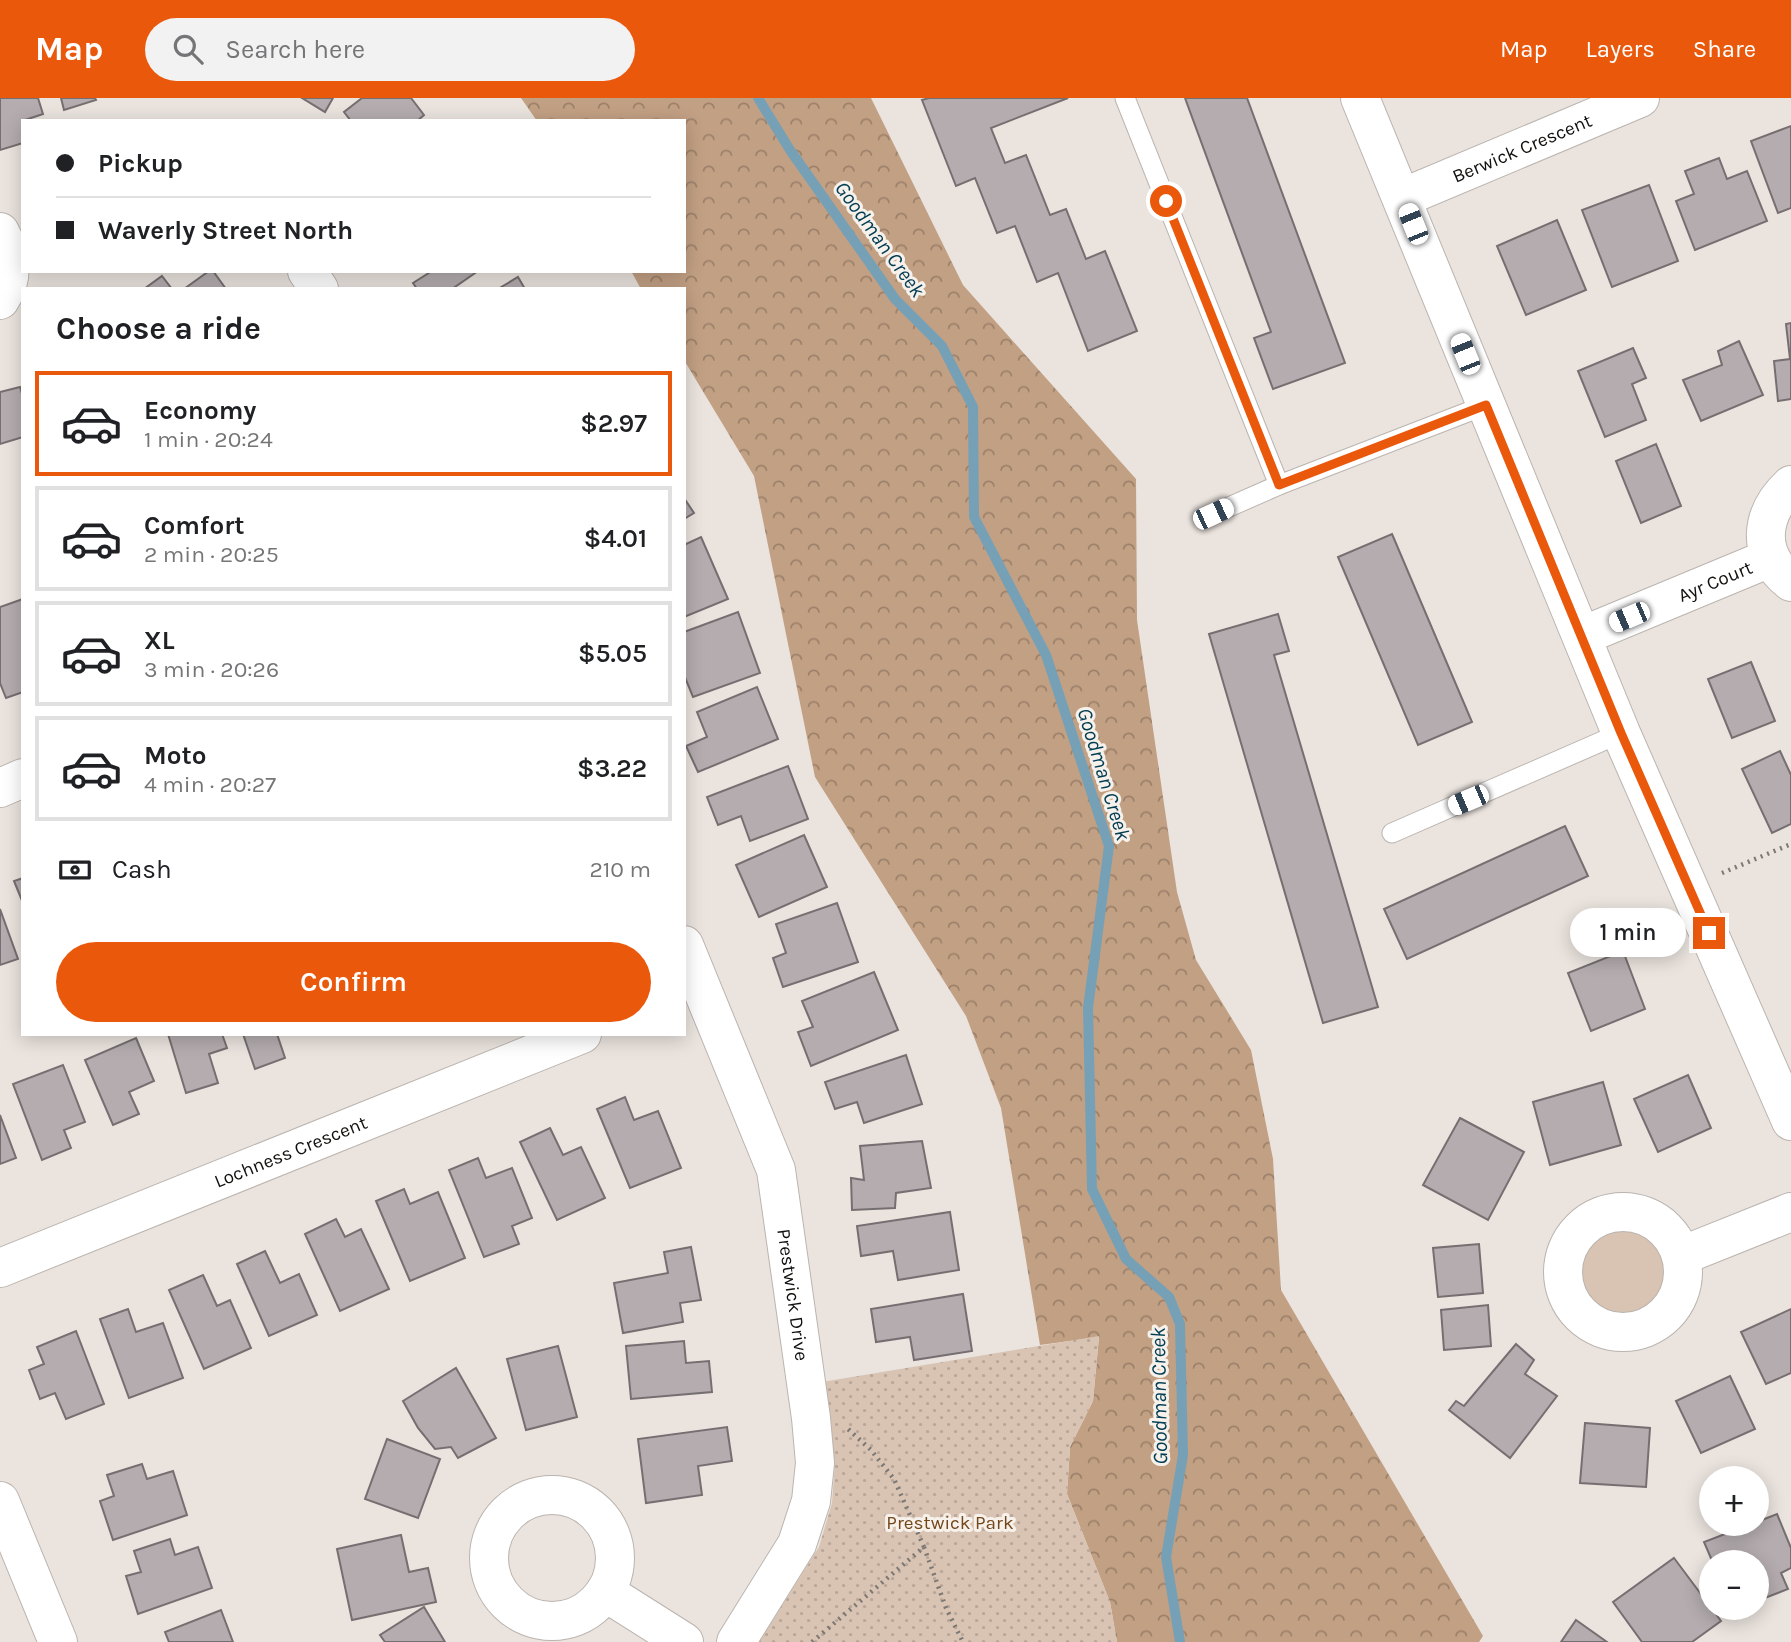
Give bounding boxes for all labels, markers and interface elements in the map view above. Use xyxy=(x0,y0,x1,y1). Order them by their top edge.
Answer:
search box xyxy=(145,18,635,81)
text: Map xyxy=(35,30,103,68)
icon: search xyxy=(169,30,207,68)
text: Search here xyxy=(225,34,365,65)
text: Map xyxy=(1500,35,1548,63)
text: Layers xyxy=(1586,35,1655,63)
text: Share xyxy=(1693,35,1756,63)
street label: Berwick Crescent xyxy=(1449,109,1595,188)
text: Pickup xyxy=(98,148,183,179)
water label: Goodman Creek xyxy=(830,176,930,302)
route start xyxy=(1150,185,1182,217)
car xyxy=(1396,201,1431,247)
text: Waverly Street North xyxy=(98,215,353,246)
text: Choose a ride xyxy=(56,310,261,347)
car xyxy=(1448,331,1483,377)
icon: car xyxy=(60,392,123,455)
text: Economy xyxy=(144,395,256,426)
text: $2.97 xyxy=(580,408,647,439)
text: 1 min · 20:24 xyxy=(144,426,273,453)
car xyxy=(1190,496,1237,532)
icon: car xyxy=(60,507,123,570)
text: Comfort xyxy=(144,510,245,541)
text: $4.01 xyxy=(584,523,647,554)
text: 2 min · 20:25 xyxy=(144,541,279,568)
street label: Ayr Court xyxy=(1675,557,1756,607)
car xyxy=(1606,599,1653,635)
icon: car xyxy=(60,622,123,685)
text: XL xyxy=(144,625,175,656)
text: $5.05 xyxy=(578,638,647,669)
text: 3 min · 20:26 xyxy=(144,656,279,683)
water label: Goodman Creek xyxy=(1072,705,1136,843)
icon: car xyxy=(60,737,123,800)
text: Moto xyxy=(144,740,206,771)
text: $3.22 xyxy=(577,753,647,784)
text: 4 min · 20:27 xyxy=(144,771,276,798)
car xyxy=(1445,782,1492,818)
icon: cash xyxy=(56,851,94,889)
text: Cash xyxy=(112,854,172,885)
text: 210 m xyxy=(589,856,651,883)
callout: 1 min xyxy=(1569,908,1684,958)
route end xyxy=(1693,917,1725,949)
text: 1 min xyxy=(1599,919,1657,946)
button: Confirm xyxy=(56,942,651,1022)
street label: Lochness Crescent xyxy=(211,1112,370,1193)
street label: Prestwick Drive xyxy=(772,1227,813,1362)
water label: Goodman Creek xyxy=(1146,1327,1172,1465)
map controls xyxy=(1699,1466,1769,1620)
button: + xyxy=(1699,1466,1769,1536)
park label: Prestwick Park xyxy=(886,1512,1014,1534)
button: − xyxy=(1699,1550,1769,1620)

